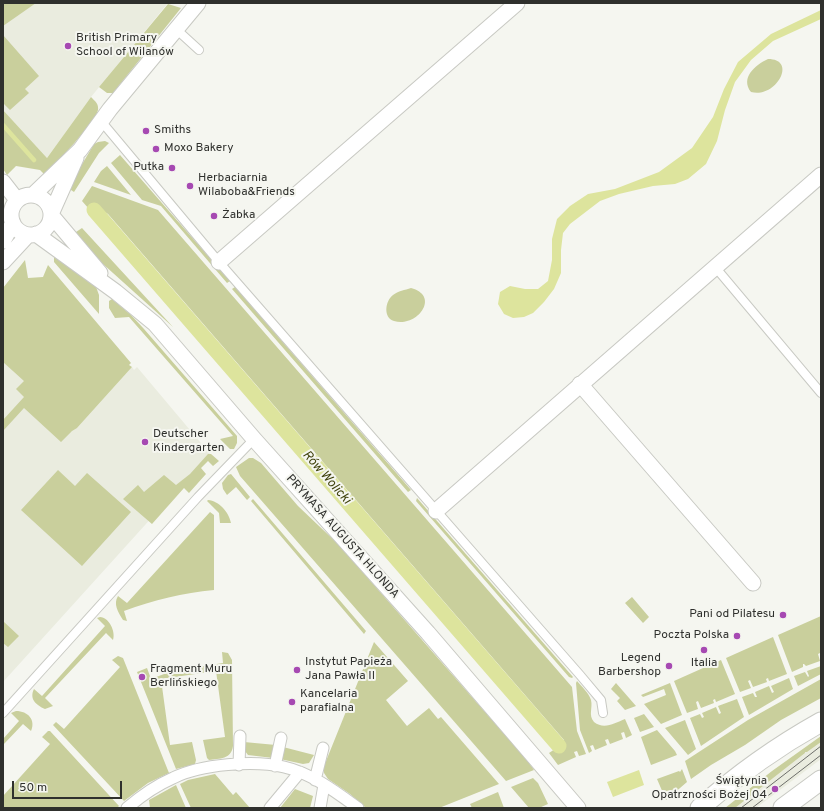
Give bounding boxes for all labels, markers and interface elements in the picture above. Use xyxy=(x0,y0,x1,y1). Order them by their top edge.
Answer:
place label: British Primary School of Wilanów xyxy=(76,32,174,60)
marker: British Primary School of Wilanów xyxy=(63,41,73,51)
place label: Smiths xyxy=(154,124,191,138)
marker: Smiths xyxy=(141,126,151,136)
place label: Moxo Bakery xyxy=(164,142,233,156)
marker: Moxo Bakery xyxy=(151,144,161,154)
place label: Putka xyxy=(133,161,164,175)
marker: Putka xyxy=(167,163,177,173)
place label: Herbaciarnia Wilaboba&Friends xyxy=(198,172,295,200)
marker: Herbaciarnia Wilaboba&Friends xyxy=(185,181,195,191)
place label: Żabka xyxy=(222,209,255,223)
marker: Żabka xyxy=(209,211,219,221)
place label: Deutscher Kindergarten xyxy=(153,428,224,456)
marker: Deutscher Kindergarten xyxy=(140,437,150,447)
water label: Rów Wolicki xyxy=(298,448,354,508)
street label: PRYMASA AUGUSTA HLONDA xyxy=(282,472,402,602)
place label: Pani od Pilatesu xyxy=(689,608,775,622)
marker: Pani od Pilatesu xyxy=(778,610,788,620)
place label: Poczta Polska xyxy=(654,629,729,643)
marker: Poczta Polska xyxy=(732,631,742,641)
marker: Italia xyxy=(699,645,709,655)
place label: Legend Barbershop xyxy=(598,652,661,680)
place label: Instytut Papieża Jana Pawła II xyxy=(305,656,392,684)
place label: Italia xyxy=(691,657,717,671)
marker: Legend Barbershop xyxy=(664,661,674,671)
place label: Fragment Muru Berlińskiego xyxy=(150,663,232,691)
marker: Instytut Papieża Jana Pawła II xyxy=(292,665,302,675)
marker: Fragment Muru Berlińskiego xyxy=(137,672,147,682)
place label: Kancelaria parafialna xyxy=(300,688,357,716)
marker: Kancelaria parafialna xyxy=(287,697,297,707)
scale bar xyxy=(14,773,124,799)
place label: Świątynia Opatrzności Bożej 04 xyxy=(651,775,767,803)
text: 50 m xyxy=(19,780,47,796)
marker: Świątynia Opatrzności Bożej 04 xyxy=(770,784,780,794)

